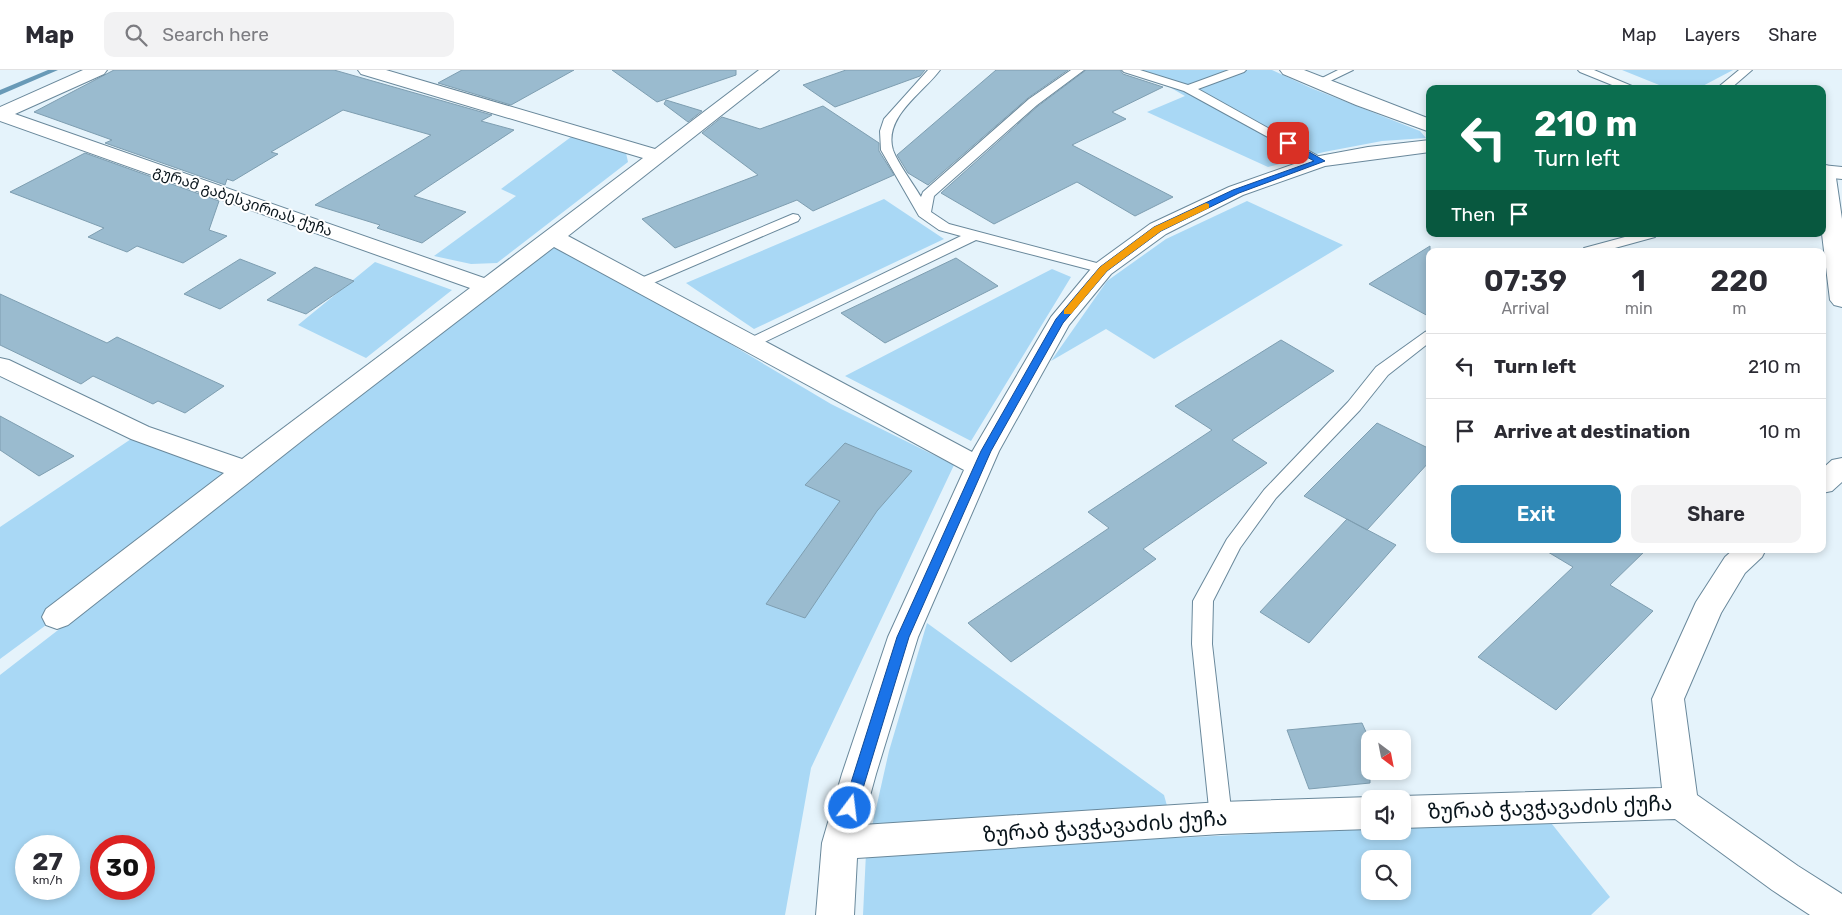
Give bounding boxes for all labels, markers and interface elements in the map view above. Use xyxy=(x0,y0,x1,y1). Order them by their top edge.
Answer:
search box xyxy=(104,12,454,57)
text: Map xyxy=(25,21,74,49)
icon: search xyxy=(122,21,150,49)
text: Search here xyxy=(162,23,269,46)
text: Map xyxy=(1622,24,1657,46)
text: Layers xyxy=(1685,24,1740,46)
text: Share xyxy=(1768,24,1817,46)
text: 210 m xyxy=(1534,103,1637,145)
icon: left xyxy=(1451,105,1516,170)
pin xyxy=(1267,122,1309,164)
icon: arrive xyxy=(1274,129,1302,157)
text: Turn left xyxy=(1534,145,1620,172)
street label: გურამ გაბესკირიას ქუჩა xyxy=(151,162,335,240)
icon: arrive xyxy=(1505,200,1533,228)
text: Then xyxy=(1451,203,1495,226)
text: 07:39 xyxy=(1484,263,1567,299)
text: 1 xyxy=(1631,263,1646,299)
text: 220 xyxy=(1710,263,1768,299)
text: Arrival xyxy=(1501,299,1549,318)
text: min xyxy=(1625,299,1653,318)
text: m xyxy=(1732,299,1746,318)
icon: left xyxy=(1451,352,1479,380)
text: Turn left xyxy=(1494,355,1576,378)
text: 210 m xyxy=(1748,355,1801,378)
icon: arrive xyxy=(1451,417,1479,445)
text: Arrive at destination xyxy=(1494,420,1690,443)
text: 10 m xyxy=(1759,420,1801,443)
button: Exit xyxy=(1451,485,1621,543)
button: Share xyxy=(1631,485,1801,543)
north arrow xyxy=(1361,730,1411,780)
map controls xyxy=(1361,730,1411,900)
position arrow xyxy=(823,781,875,833)
button: sound xyxy=(1361,790,1411,840)
street label: ზურაბ ჭავჭავაძის ქუჩა xyxy=(1427,790,1673,824)
street label: ზურაბ ჭავჭავაძის ქუჩა xyxy=(982,805,1228,847)
speed limit sign: 30 xyxy=(90,835,155,900)
text: 27 xyxy=(32,847,63,876)
button: search xyxy=(1361,850,1411,900)
text: km/h xyxy=(33,873,62,887)

